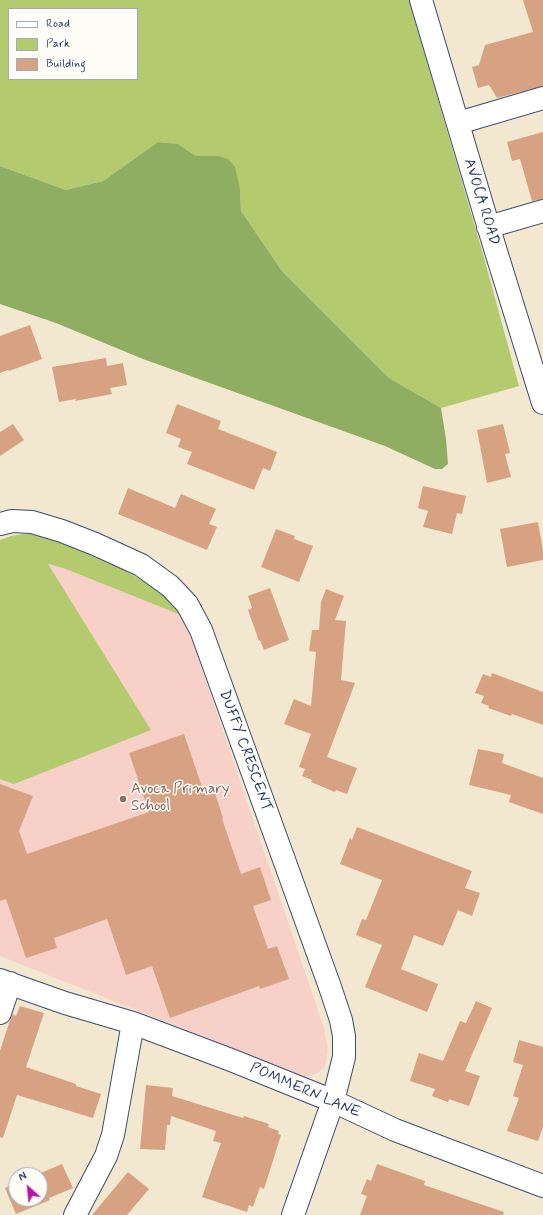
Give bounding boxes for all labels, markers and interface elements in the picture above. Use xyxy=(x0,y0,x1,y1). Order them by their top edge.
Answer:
legend xyxy=(8,8,138,80)
text: Road xyxy=(46,16,70,32)
text: Park xyxy=(46,36,70,52)
text: Building xyxy=(46,56,86,72)
street label: AVOCA ROAD xyxy=(459,156,503,248)
street label: DUFFY CRESCENT xyxy=(215,688,275,814)
place label: Avoca Primary School xyxy=(131,781,229,816)
marker: Avoca Primary School xyxy=(118,794,128,804)
street label: POMMERN LANE xyxy=(247,1060,363,1122)
north arrow xyxy=(8,1167,48,1207)
text: N xyxy=(17,1169,29,1185)

